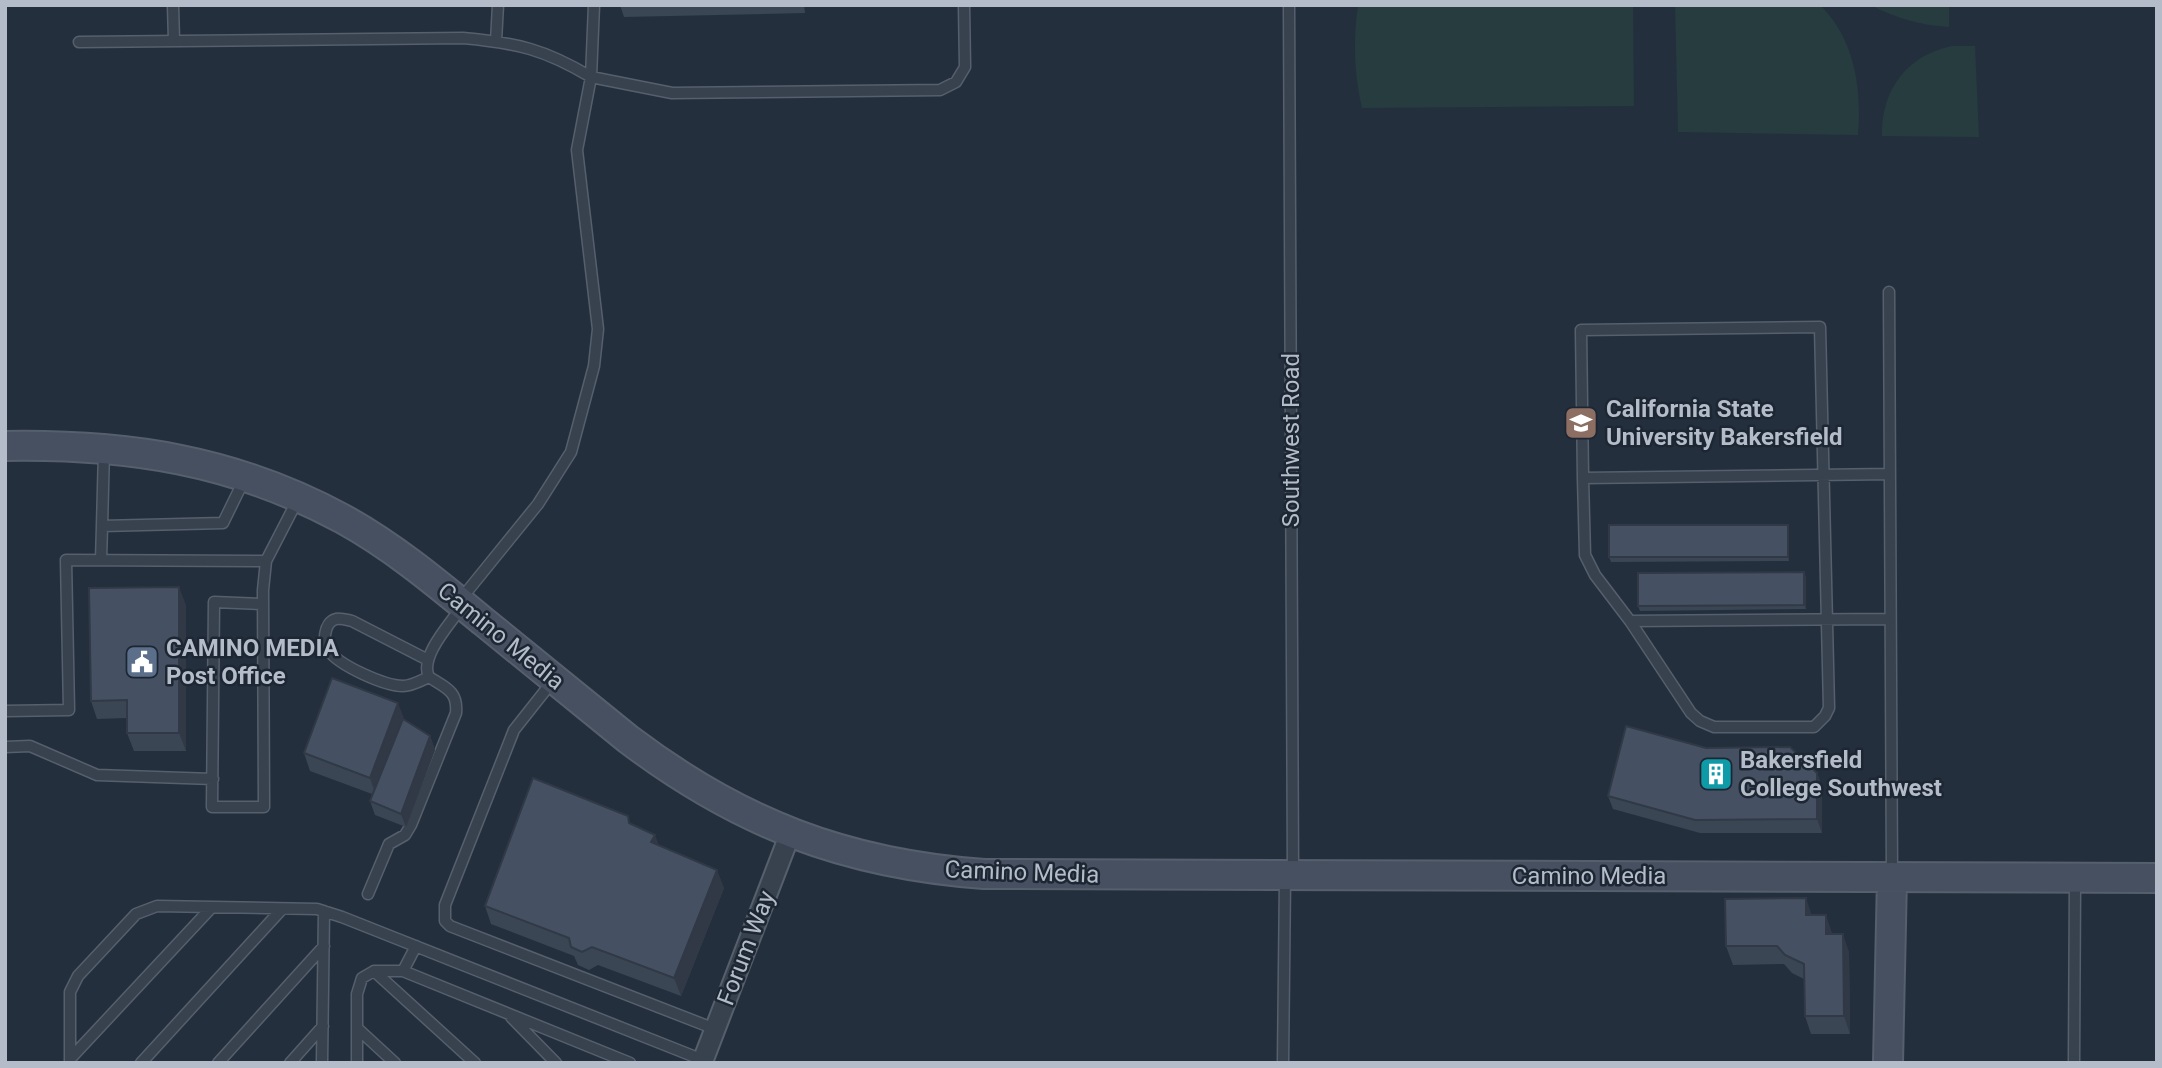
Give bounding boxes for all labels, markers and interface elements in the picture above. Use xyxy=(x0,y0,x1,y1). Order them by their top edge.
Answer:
street label: Southwest Road xyxy=(1277,353,1305,527)
place label: California State University Bakersfield xyxy=(1606,395,1843,451)
school or university icon: California State University Bakersfield xyxy=(1562,404,1600,442)
street label: Camino Media xyxy=(432,576,570,696)
place label: CAMINO MEDIA Post Office xyxy=(166,634,340,690)
public building icon: CAMINO MEDIA Post Office xyxy=(123,643,161,681)
place label: Bakersfield College Southwest xyxy=(1740,746,1942,802)
building icon: Bakersfield College Southwest xyxy=(1697,755,1735,793)
street label: Camino Media xyxy=(944,855,1100,889)
street label: Camino Media xyxy=(1512,862,1666,890)
street label: Forum Way xyxy=(711,886,781,1009)

